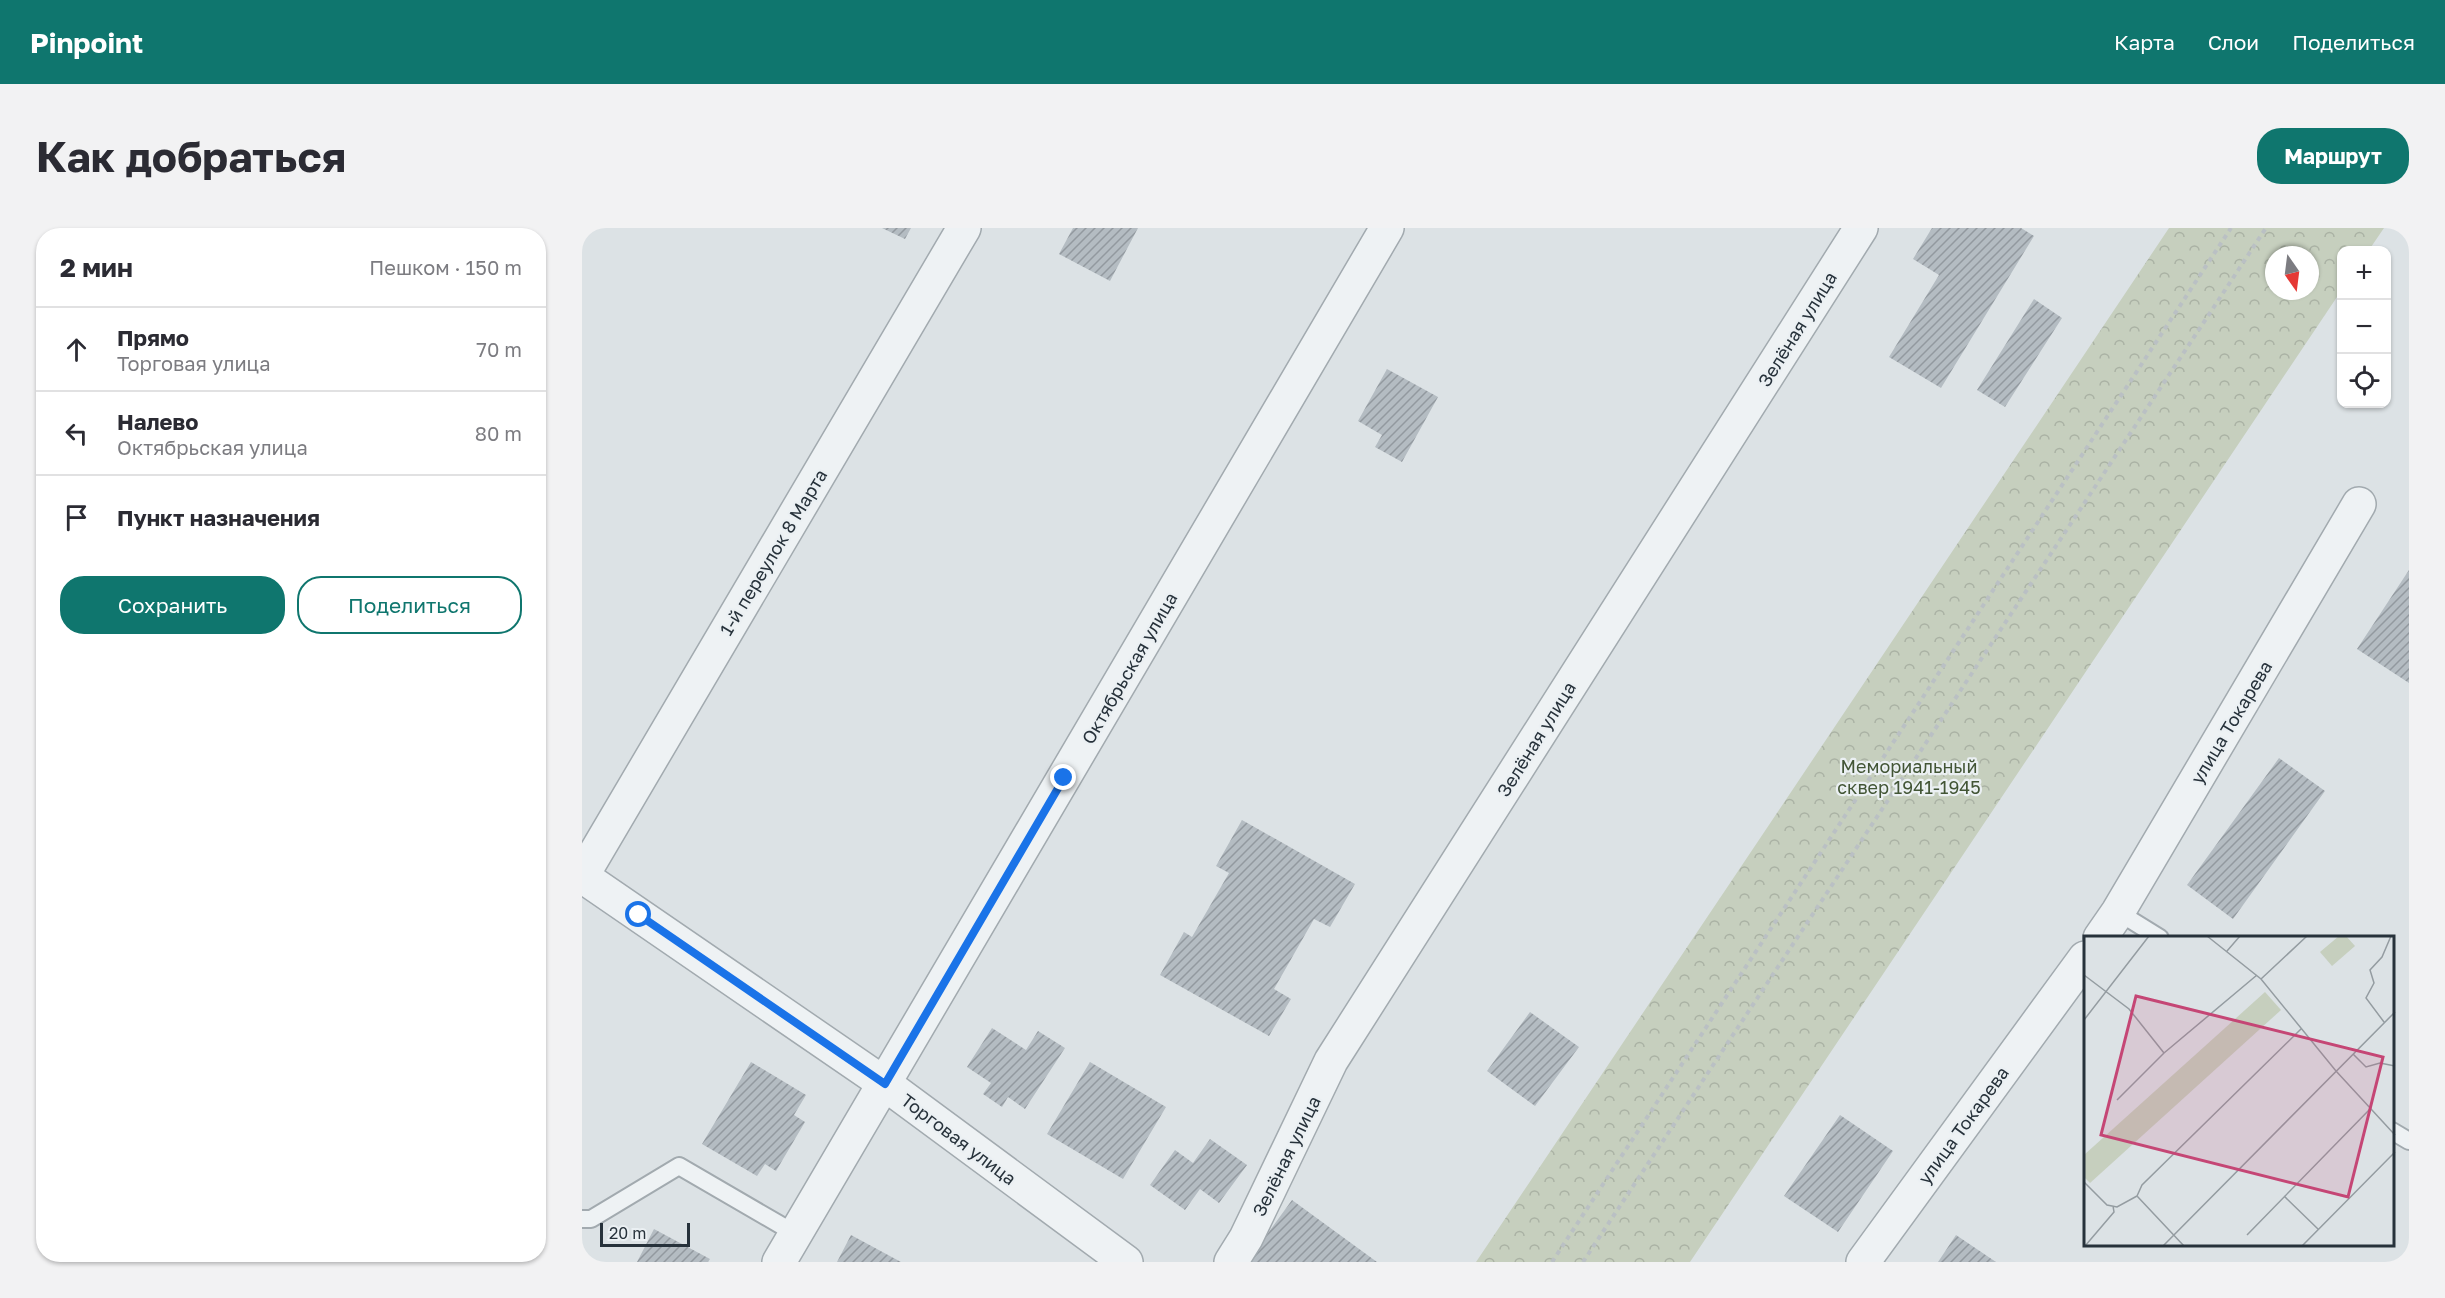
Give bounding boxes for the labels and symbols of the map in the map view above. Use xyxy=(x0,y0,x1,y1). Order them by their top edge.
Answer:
north arrow xyxy=(2265,246,2319,300)
street label: Зелёная улица xyxy=(1753,267,1841,391)
street label: 1-й переулок 8 Марта xyxy=(715,465,831,639)
street label: Октябрьская улица xyxy=(1077,588,1181,748)
street label: улица Токарева xyxy=(2186,656,2276,788)
street label: Зелёная улица xyxy=(1492,677,1580,801)
park label: Мемориальный сквер 1941-1945 xyxy=(1837,755,1981,798)
route end xyxy=(1050,764,1076,790)
route start xyxy=(625,901,651,927)
inset map xyxy=(2084,936,2394,1247)
street label: улица Токарева xyxy=(1913,1062,2013,1188)
street label: Торговая улица xyxy=(897,1089,1021,1189)
street label: Зелёная улица xyxy=(1247,1092,1325,1220)
scale bar xyxy=(600,1220,690,1248)

